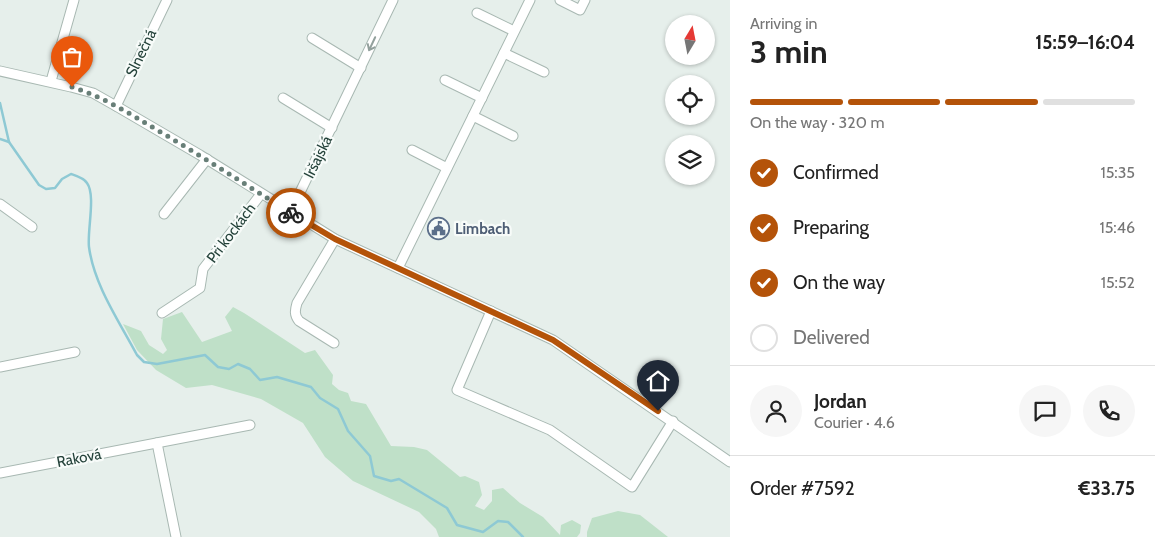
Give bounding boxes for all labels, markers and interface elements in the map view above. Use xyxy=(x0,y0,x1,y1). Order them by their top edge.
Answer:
text: Arriving in xyxy=(750,14,817,33)
north arrow xyxy=(665,15,715,65)
map controls xyxy=(665,15,715,185)
street label: Slnečná xyxy=(122,26,161,80)
text: 15:59–16:04 xyxy=(1035,31,1135,54)
text: 3 min xyxy=(750,32,828,71)
pin xyxy=(51,36,93,87)
one-way arrow xyxy=(367,36,377,51)
icon: bag xyxy=(58,43,86,71)
button: locate xyxy=(665,75,715,125)
text: On the way · 320 m xyxy=(750,113,884,132)
street label: Iršajská xyxy=(300,132,336,181)
button: layers xyxy=(665,135,715,185)
icon: check xyxy=(750,159,778,187)
text: Confirmed xyxy=(793,161,879,184)
text: 15:35 xyxy=(1100,163,1135,182)
courier xyxy=(266,188,316,238)
icon: bike xyxy=(277,199,305,227)
street label: Pri kockách xyxy=(203,200,259,266)
icon: check xyxy=(750,214,778,242)
text: Preparing xyxy=(793,216,869,239)
public building icon: Limbach xyxy=(427,217,451,241)
text: 15:46 xyxy=(1099,218,1135,237)
place label: Limbach xyxy=(455,220,510,238)
icon: check xyxy=(750,269,778,297)
text: On the way xyxy=(793,271,885,294)
text: 15:52 xyxy=(1101,273,1135,292)
text: Delivered xyxy=(793,326,870,349)
pin xyxy=(637,360,679,411)
icon: home xyxy=(644,367,672,395)
button: person xyxy=(750,385,802,437)
button: chat xyxy=(1019,385,1071,437)
button: phone xyxy=(1083,385,1135,437)
text: Jordan xyxy=(814,390,867,413)
text: Courier · 4.6 xyxy=(814,413,895,432)
street label: Raková xyxy=(55,445,104,471)
text: Order #7592 xyxy=(750,477,855,500)
text: €33.75 xyxy=(1078,477,1135,500)

